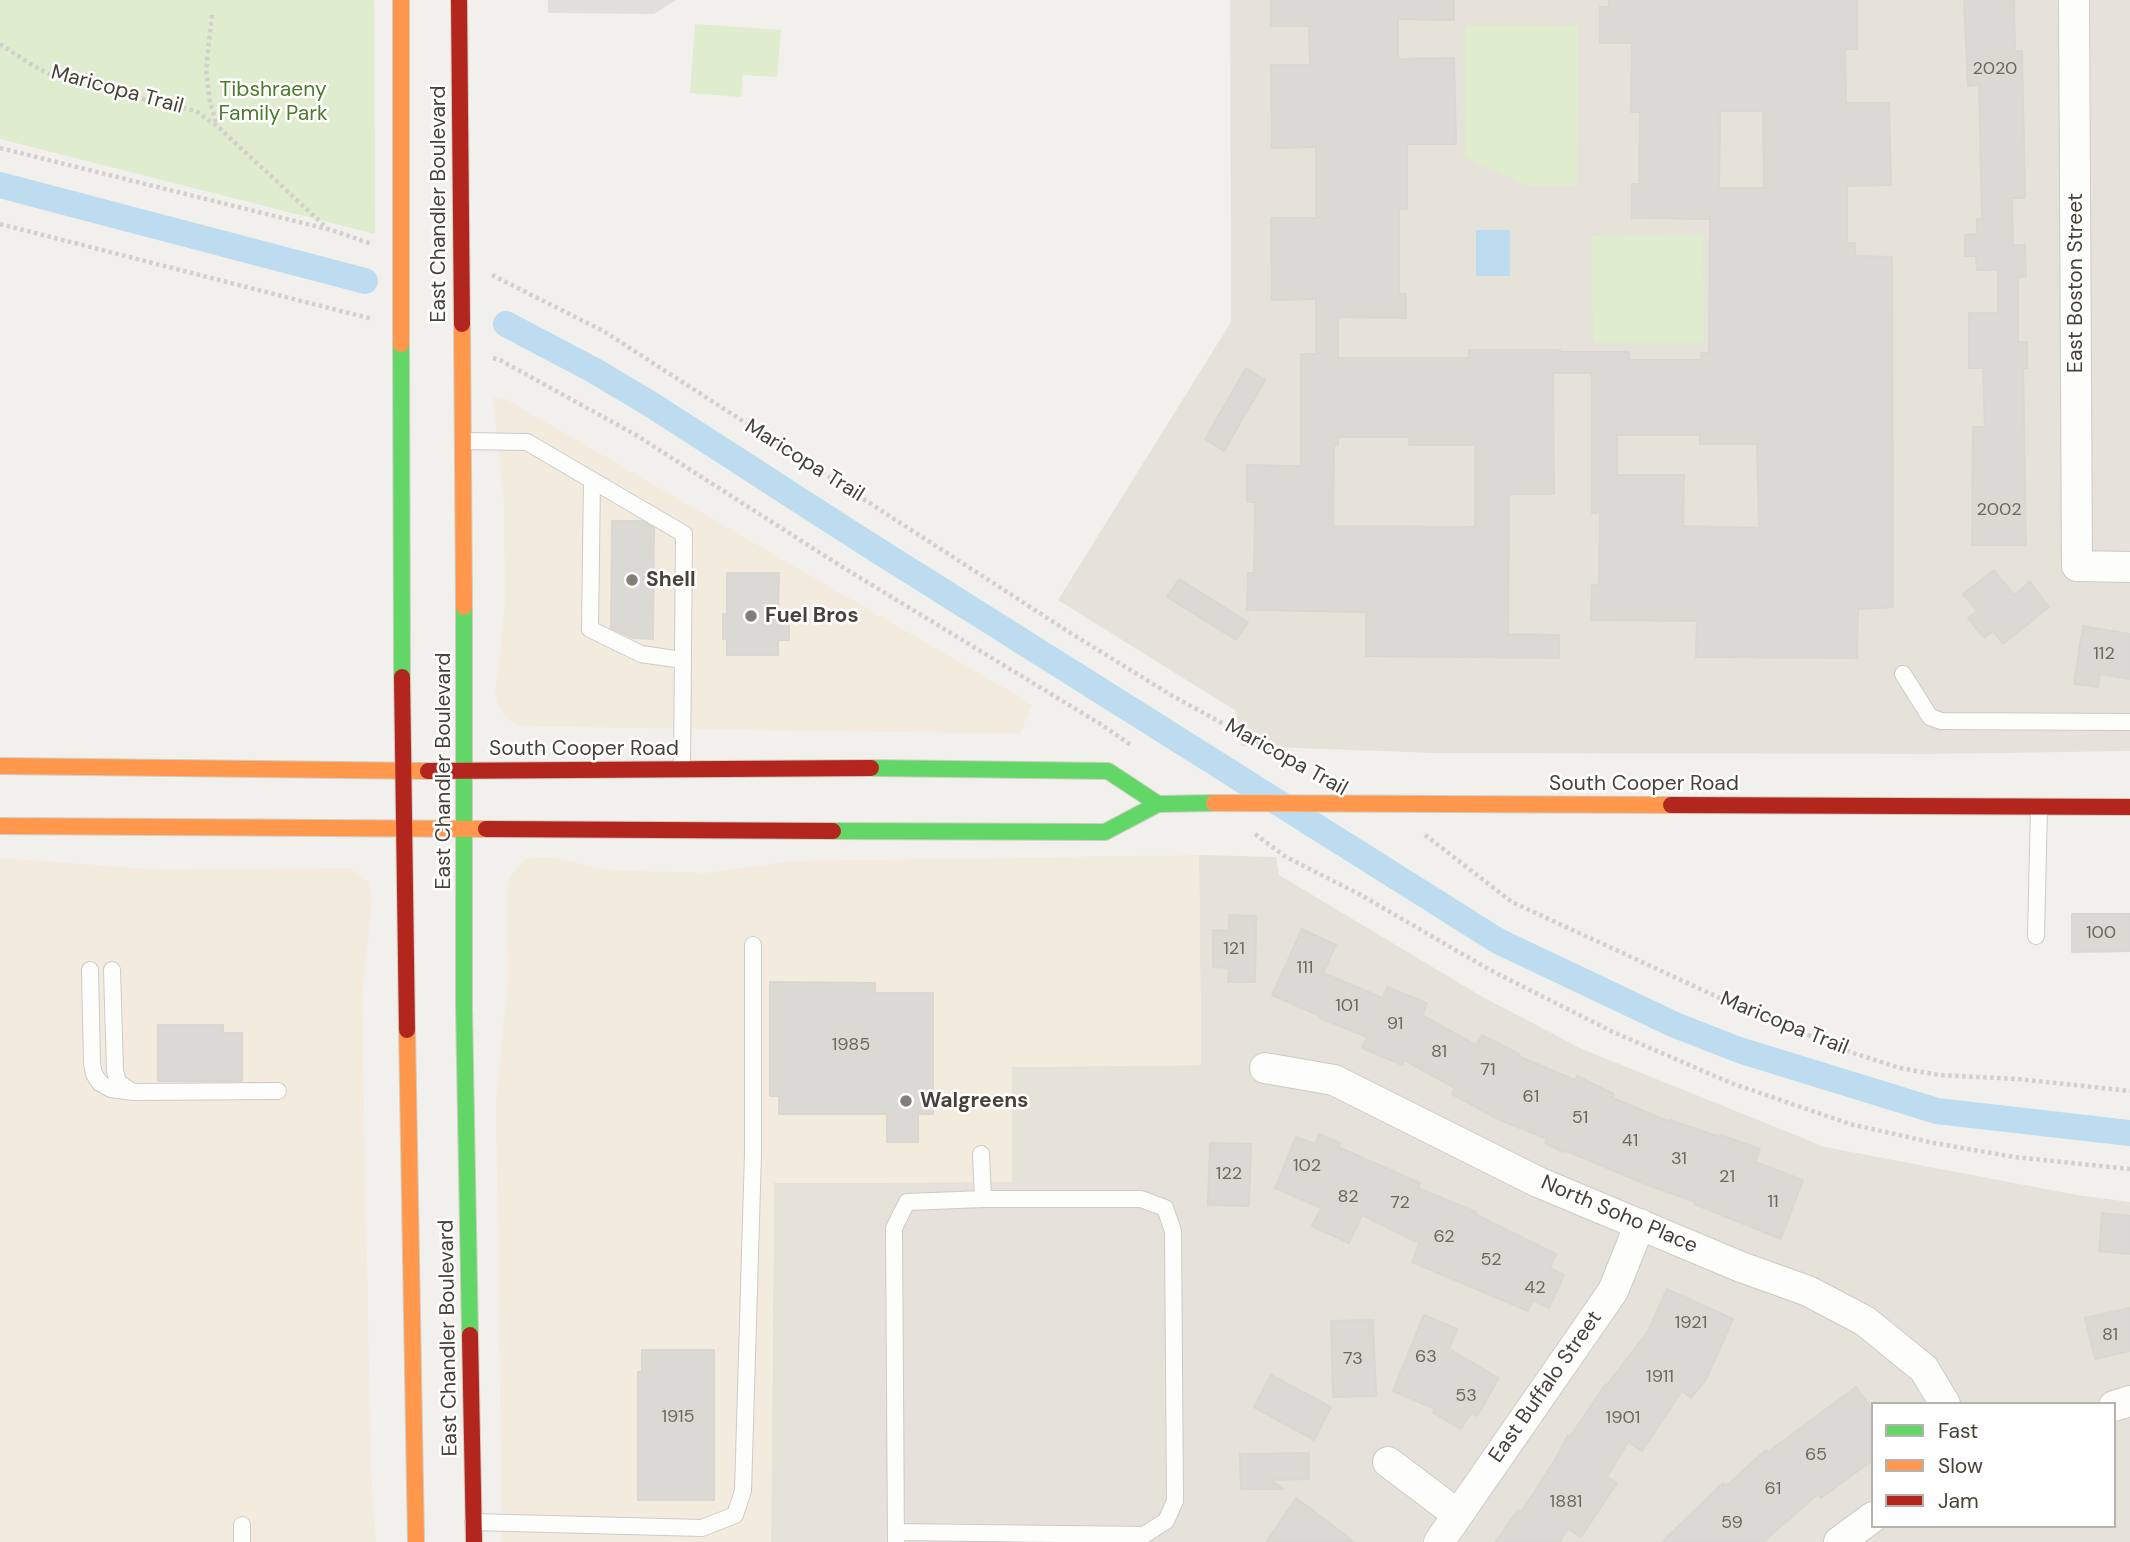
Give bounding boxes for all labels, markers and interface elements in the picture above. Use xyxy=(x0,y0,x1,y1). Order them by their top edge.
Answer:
house number: 2020 xyxy=(1973,58,2017,80)
street label: Maricopa Trail xyxy=(48,60,186,120)
park label: Tibshraeny Family Park xyxy=(218,77,328,127)
street label: East Chandler Boulevard xyxy=(426,86,452,322)
street label: East Boston Street xyxy=(2063,193,2089,373)
street label: Maricopa Trail xyxy=(740,414,868,508)
house number: 2002 xyxy=(1977,499,2021,521)
place label: Shell xyxy=(646,567,696,593)
marker: Shell xyxy=(624,572,640,588)
place label: Fuel Bros xyxy=(765,603,859,629)
marker: Fuel Bros xyxy=(743,608,759,624)
house number: 112 xyxy=(2093,643,2115,665)
street label: East Chandler Boulevard xyxy=(431,653,457,889)
street label: Maricopa Trail xyxy=(1220,714,1352,802)
street label: South Cooper Road xyxy=(489,736,679,762)
street label: South Cooper Road xyxy=(1549,771,1739,797)
house number: 100 xyxy=(2086,922,2116,944)
house number: 121 xyxy=(1223,938,1245,960)
house number: 111 xyxy=(1297,957,1313,979)
street label: Maricopa Trail xyxy=(1716,987,1852,1061)
house number: 101 xyxy=(1335,995,1359,1017)
house number: 91 xyxy=(1387,1013,1403,1035)
house number: 1985 xyxy=(832,1034,870,1056)
house number: 81 xyxy=(1431,1041,1447,1063)
house number: 71 xyxy=(1480,1059,1496,1081)
house number: 61 xyxy=(1523,1086,1539,1108)
place label: Walgreens xyxy=(920,1088,1028,1114)
marker: Walgreens xyxy=(898,1093,914,1109)
house number: 51 xyxy=(1572,1107,1588,1129)
house number: 41 xyxy=(1622,1130,1638,1152)
house number: 31 xyxy=(1671,1148,1687,1170)
house number: 102 xyxy=(1293,1155,1321,1177)
house number: 122 xyxy=(1216,1163,1242,1185)
house number: 21 xyxy=(1719,1166,1735,1188)
street label: North Soho Place xyxy=(1537,1171,1701,1259)
house number: 82 xyxy=(1337,1186,1359,1208)
house number: 11 xyxy=(1767,1191,1779,1213)
house number: 72 xyxy=(1390,1192,1410,1214)
street label: East Chandler Boulevard xyxy=(434,1219,464,1457)
house number: 62 xyxy=(1433,1226,1455,1248)
house number: 52 xyxy=(1480,1249,1502,1271)
house number: 42 xyxy=(1524,1277,1546,1299)
street label: East Buffalo Street xyxy=(1484,1306,1608,1468)
house number: 1921 xyxy=(1675,1312,1707,1334)
house number: 81 xyxy=(2102,1324,2118,1346)
house number: 63 xyxy=(1415,1346,1437,1368)
house number: 73 xyxy=(1343,1348,1363,1370)
house number: 1911 xyxy=(1646,1366,1674,1388)
house number: 53 xyxy=(1455,1385,1477,1407)
legend xyxy=(1871,1402,2116,1528)
house number: 1915 xyxy=(661,1406,695,1428)
house number: 1901 xyxy=(1606,1407,1640,1429)
text: Fast xyxy=(1938,1417,1978,1445)
house number: 65 xyxy=(1805,1444,1827,1466)
text: Slow xyxy=(1938,1452,1983,1480)
house number: 61 xyxy=(1765,1478,1781,1500)
text: Jam xyxy=(1938,1487,1979,1515)
house number: 1881 xyxy=(1550,1491,1582,1513)
house number: 59 xyxy=(1721,1512,1743,1534)

